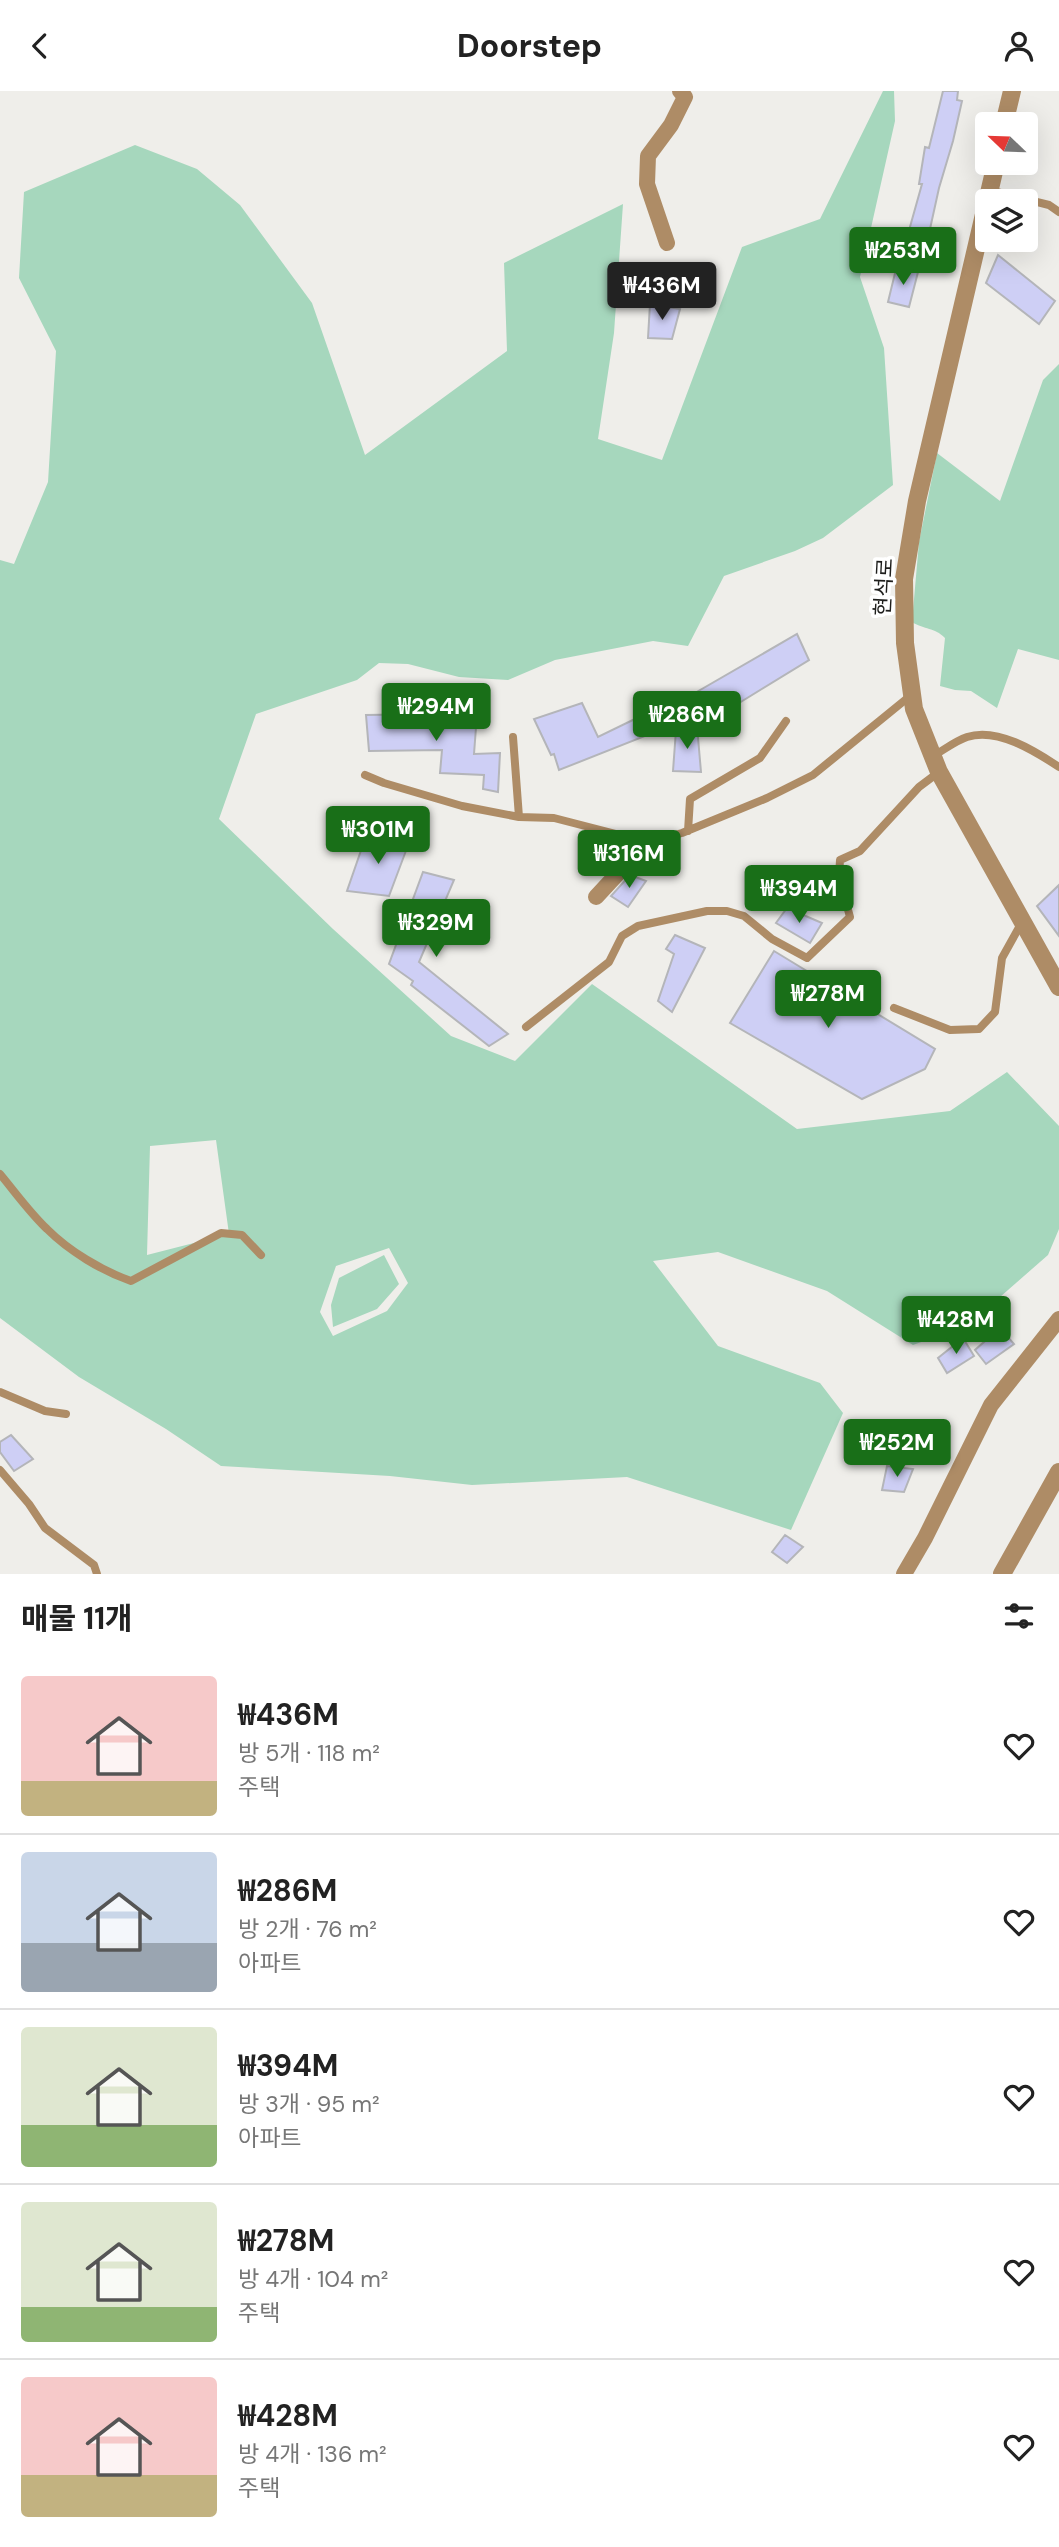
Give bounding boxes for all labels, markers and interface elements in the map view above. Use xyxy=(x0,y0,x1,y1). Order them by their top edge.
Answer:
text: Doorstep xyxy=(457,25,602,67)
icon: back xyxy=(21,27,59,65)
icon: person xyxy=(1000,27,1038,65)
north arrow xyxy=(975,112,1038,175)
map controls xyxy=(975,112,1038,252)
button: layers xyxy=(975,189,1038,252)
pin: ₩253M xyxy=(854,227,952,287)
text: ₩253M xyxy=(865,235,941,265)
pin: ₩436M xyxy=(613,263,711,322)
text: ₩436M xyxy=(623,270,701,300)
street label: 현석로 xyxy=(869,557,899,617)
pin: ₩294M xyxy=(387,683,485,743)
text: ₩294M xyxy=(398,691,474,721)
pin: ₩286M xyxy=(638,691,736,751)
text: ₩286M xyxy=(649,699,725,729)
pin: ₩301M xyxy=(329,807,427,866)
text: ₩301M xyxy=(342,814,414,844)
pin: ₩316M xyxy=(580,831,678,890)
text: ₩316M xyxy=(594,838,664,868)
pin: ₩394M xyxy=(750,865,848,925)
text: ₩394M xyxy=(761,873,837,903)
pin: ₩329M xyxy=(387,899,485,959)
text: ₩329M xyxy=(398,907,474,937)
pin: ₩278M xyxy=(779,971,877,1030)
text: ₩278M xyxy=(791,978,865,1008)
pin: ₩428M xyxy=(907,1297,1005,1356)
text: ₩428M xyxy=(918,1304,994,1334)
pin: ₩252M xyxy=(848,1419,946,1479)
text: ₩252M xyxy=(860,1427,934,1457)
icon: filters xyxy=(1000,1597,1038,1635)
text: 매물 11개 xyxy=(21,1599,133,1638)
text: ₩436M xyxy=(238,1695,339,1734)
icon: home xyxy=(77,1704,161,1788)
icon: heart xyxy=(1000,1727,1038,1765)
text: 방 5개 · 118 m² xyxy=(238,1738,380,1768)
text: 주택 xyxy=(238,1772,280,1802)
text: ₩286M xyxy=(238,1871,337,1910)
icon: home xyxy=(77,1880,161,1964)
icon: heart xyxy=(1000,1903,1038,1941)
text: 방 2개 · 76 m² xyxy=(238,1914,377,1944)
text: 아파트 xyxy=(238,1948,301,1978)
text: ₩394M xyxy=(238,2046,338,2085)
icon: home xyxy=(77,2055,161,2139)
icon: heart xyxy=(1000,2078,1038,2116)
text: 방 3개 · 95 m² xyxy=(238,2089,380,2119)
text: 아파트 xyxy=(238,2123,301,2153)
text: ₩278M xyxy=(238,2221,334,2260)
icon: home xyxy=(77,2230,161,2314)
icon: heart xyxy=(1000,2253,1038,2291)
text: 방 4개 · 104 m² xyxy=(238,2264,388,2294)
text: 주택 xyxy=(238,2298,280,2328)
text: ₩428M xyxy=(238,2396,338,2435)
icon: home xyxy=(77,2405,161,2489)
icon: heart xyxy=(1000,2428,1038,2466)
text: 방 4개 · 136 m² xyxy=(238,2439,387,2469)
text: 주택 xyxy=(238,2473,280,2503)

